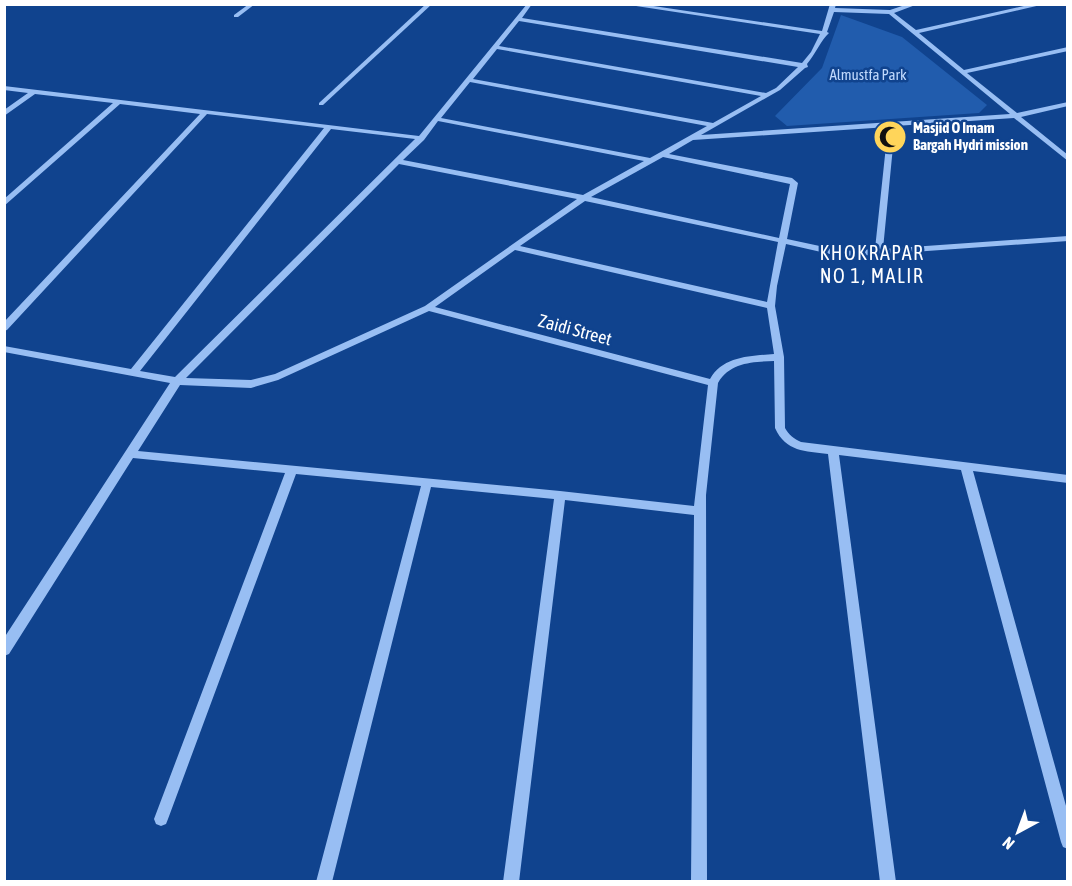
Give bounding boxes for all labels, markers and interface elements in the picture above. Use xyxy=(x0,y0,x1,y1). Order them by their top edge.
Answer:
park label: Almustfa Park xyxy=(829,66,907,83)
mosque icon: Masjid O Imam Bargah Hydri mission xyxy=(872,119,908,155)
place label: Masjid O Imam Bargah Hydri mission xyxy=(913,119,1028,153)
district label: KHOKRAPAR NO 1, MALIR xyxy=(820,241,925,287)
street label: Zaidi Street xyxy=(536,310,614,349)
north arrow xyxy=(988,802,1048,862)
text: N xyxy=(999,833,1018,853)

